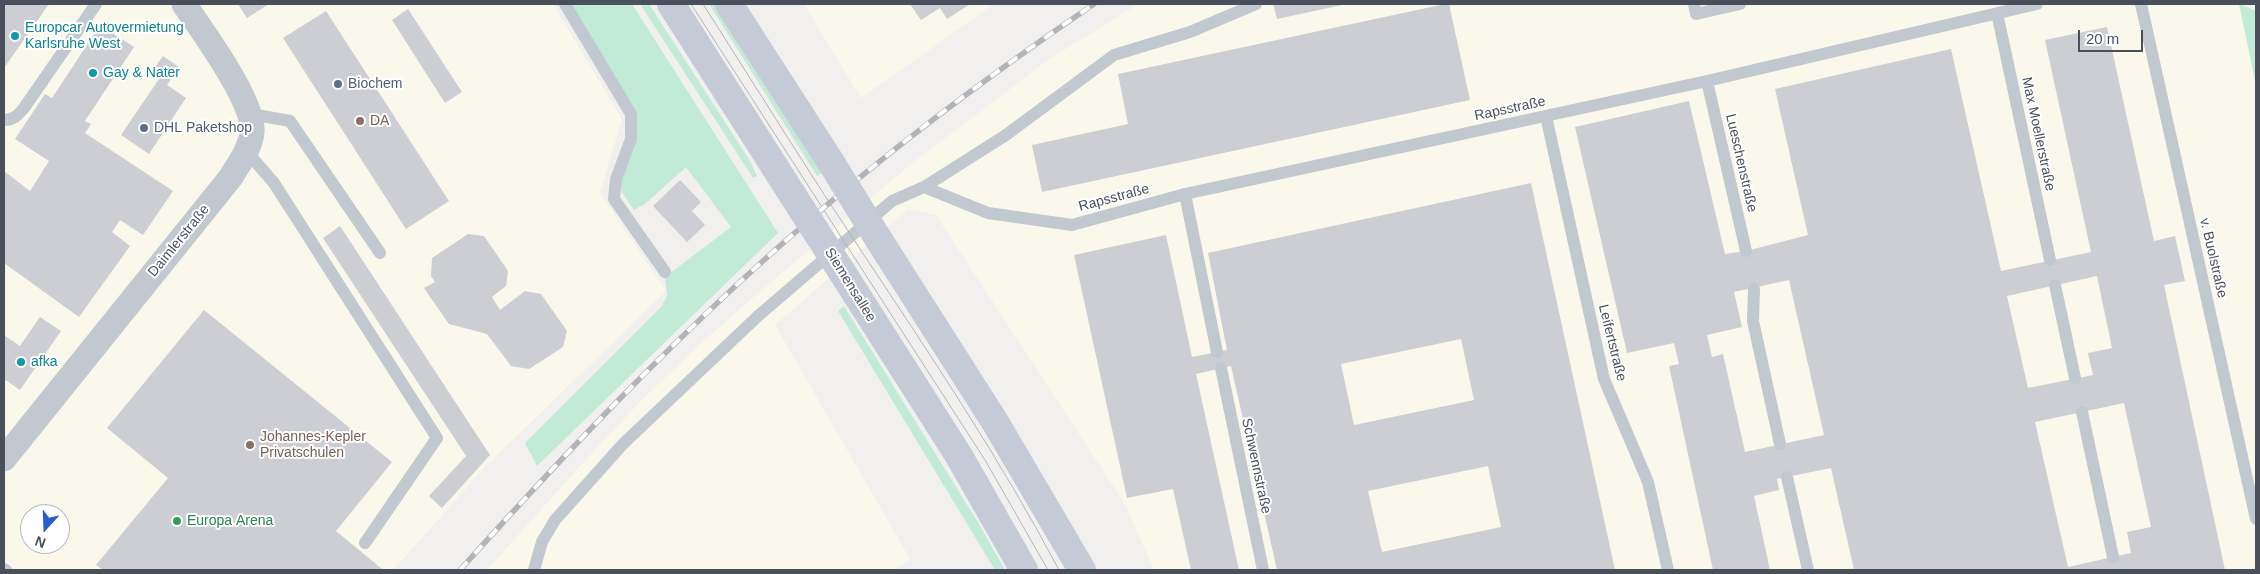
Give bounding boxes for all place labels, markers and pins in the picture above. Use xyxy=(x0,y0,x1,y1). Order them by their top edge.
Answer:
place label: Europcar Autovermietung Karlsruhe West xyxy=(25,20,184,52)
marker: Europcar Autovermietung Karlsruhe West xyxy=(9,30,21,42)
place label: Gay & Nater xyxy=(103,65,180,81)
marker: Gay & Nater xyxy=(87,67,99,79)
place label: Biochem xyxy=(348,76,402,92)
marker: Biochem xyxy=(332,78,344,90)
place label: DA xyxy=(370,113,389,129)
marker: DA xyxy=(354,115,366,127)
place label: DHL Paketshop xyxy=(154,120,252,136)
marker: DHL Paketshop xyxy=(138,122,150,134)
place label: afka xyxy=(31,354,57,370)
marker: afka xyxy=(15,356,27,368)
place label: Johannes-Kepler Privatschulen xyxy=(260,429,366,462)
marker: Johannes-Kepler Privatschulen xyxy=(244,439,256,451)
place label: Europa Arena xyxy=(187,513,273,529)
marker: Europa Arena xyxy=(171,515,183,527)

